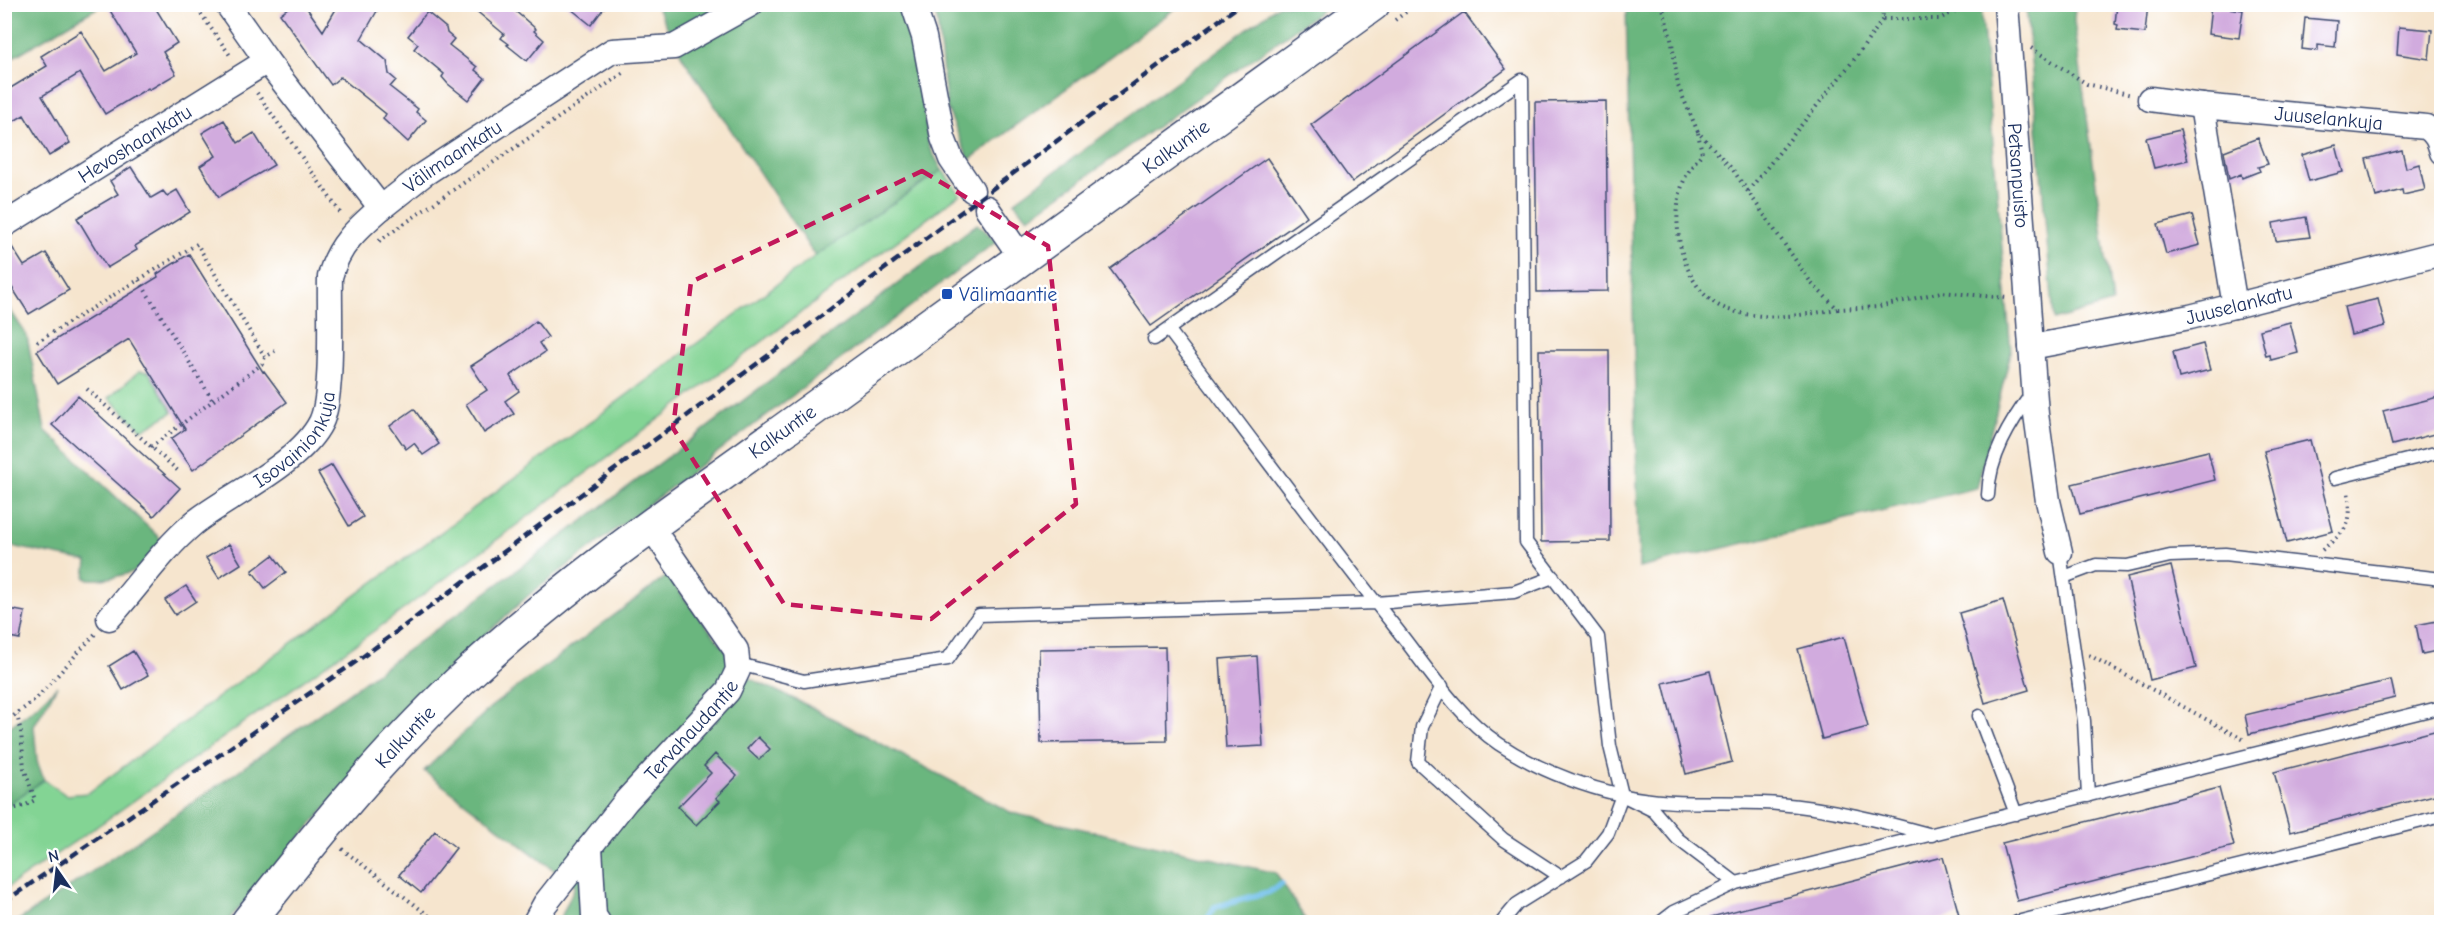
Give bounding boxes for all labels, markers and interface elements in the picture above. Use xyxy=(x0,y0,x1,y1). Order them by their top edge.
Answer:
street label: Hevoshaankatu xyxy=(74,100,196,187)
street label: Juuselankuja xyxy=(2274,101,2384,134)
street label: Kalkuntie xyxy=(1138,114,1214,178)
street label: Välimaankatu xyxy=(399,115,506,197)
street label: Petsanpuisto xyxy=(2003,122,2034,229)
street label: Juuselankatu xyxy=(2183,280,2294,329)
place label: Välimaantie xyxy=(959,283,1057,306)
marker: Välimaantie xyxy=(940,287,954,301)
street label: Isovainionkuja xyxy=(249,390,339,492)
street label: Kalkuntie xyxy=(744,400,820,463)
street label: Tervahaudantie xyxy=(639,676,743,785)
street label: Kalkuntie xyxy=(370,701,440,773)
north arrow xyxy=(27,840,87,900)
text: N xyxy=(46,846,61,866)

